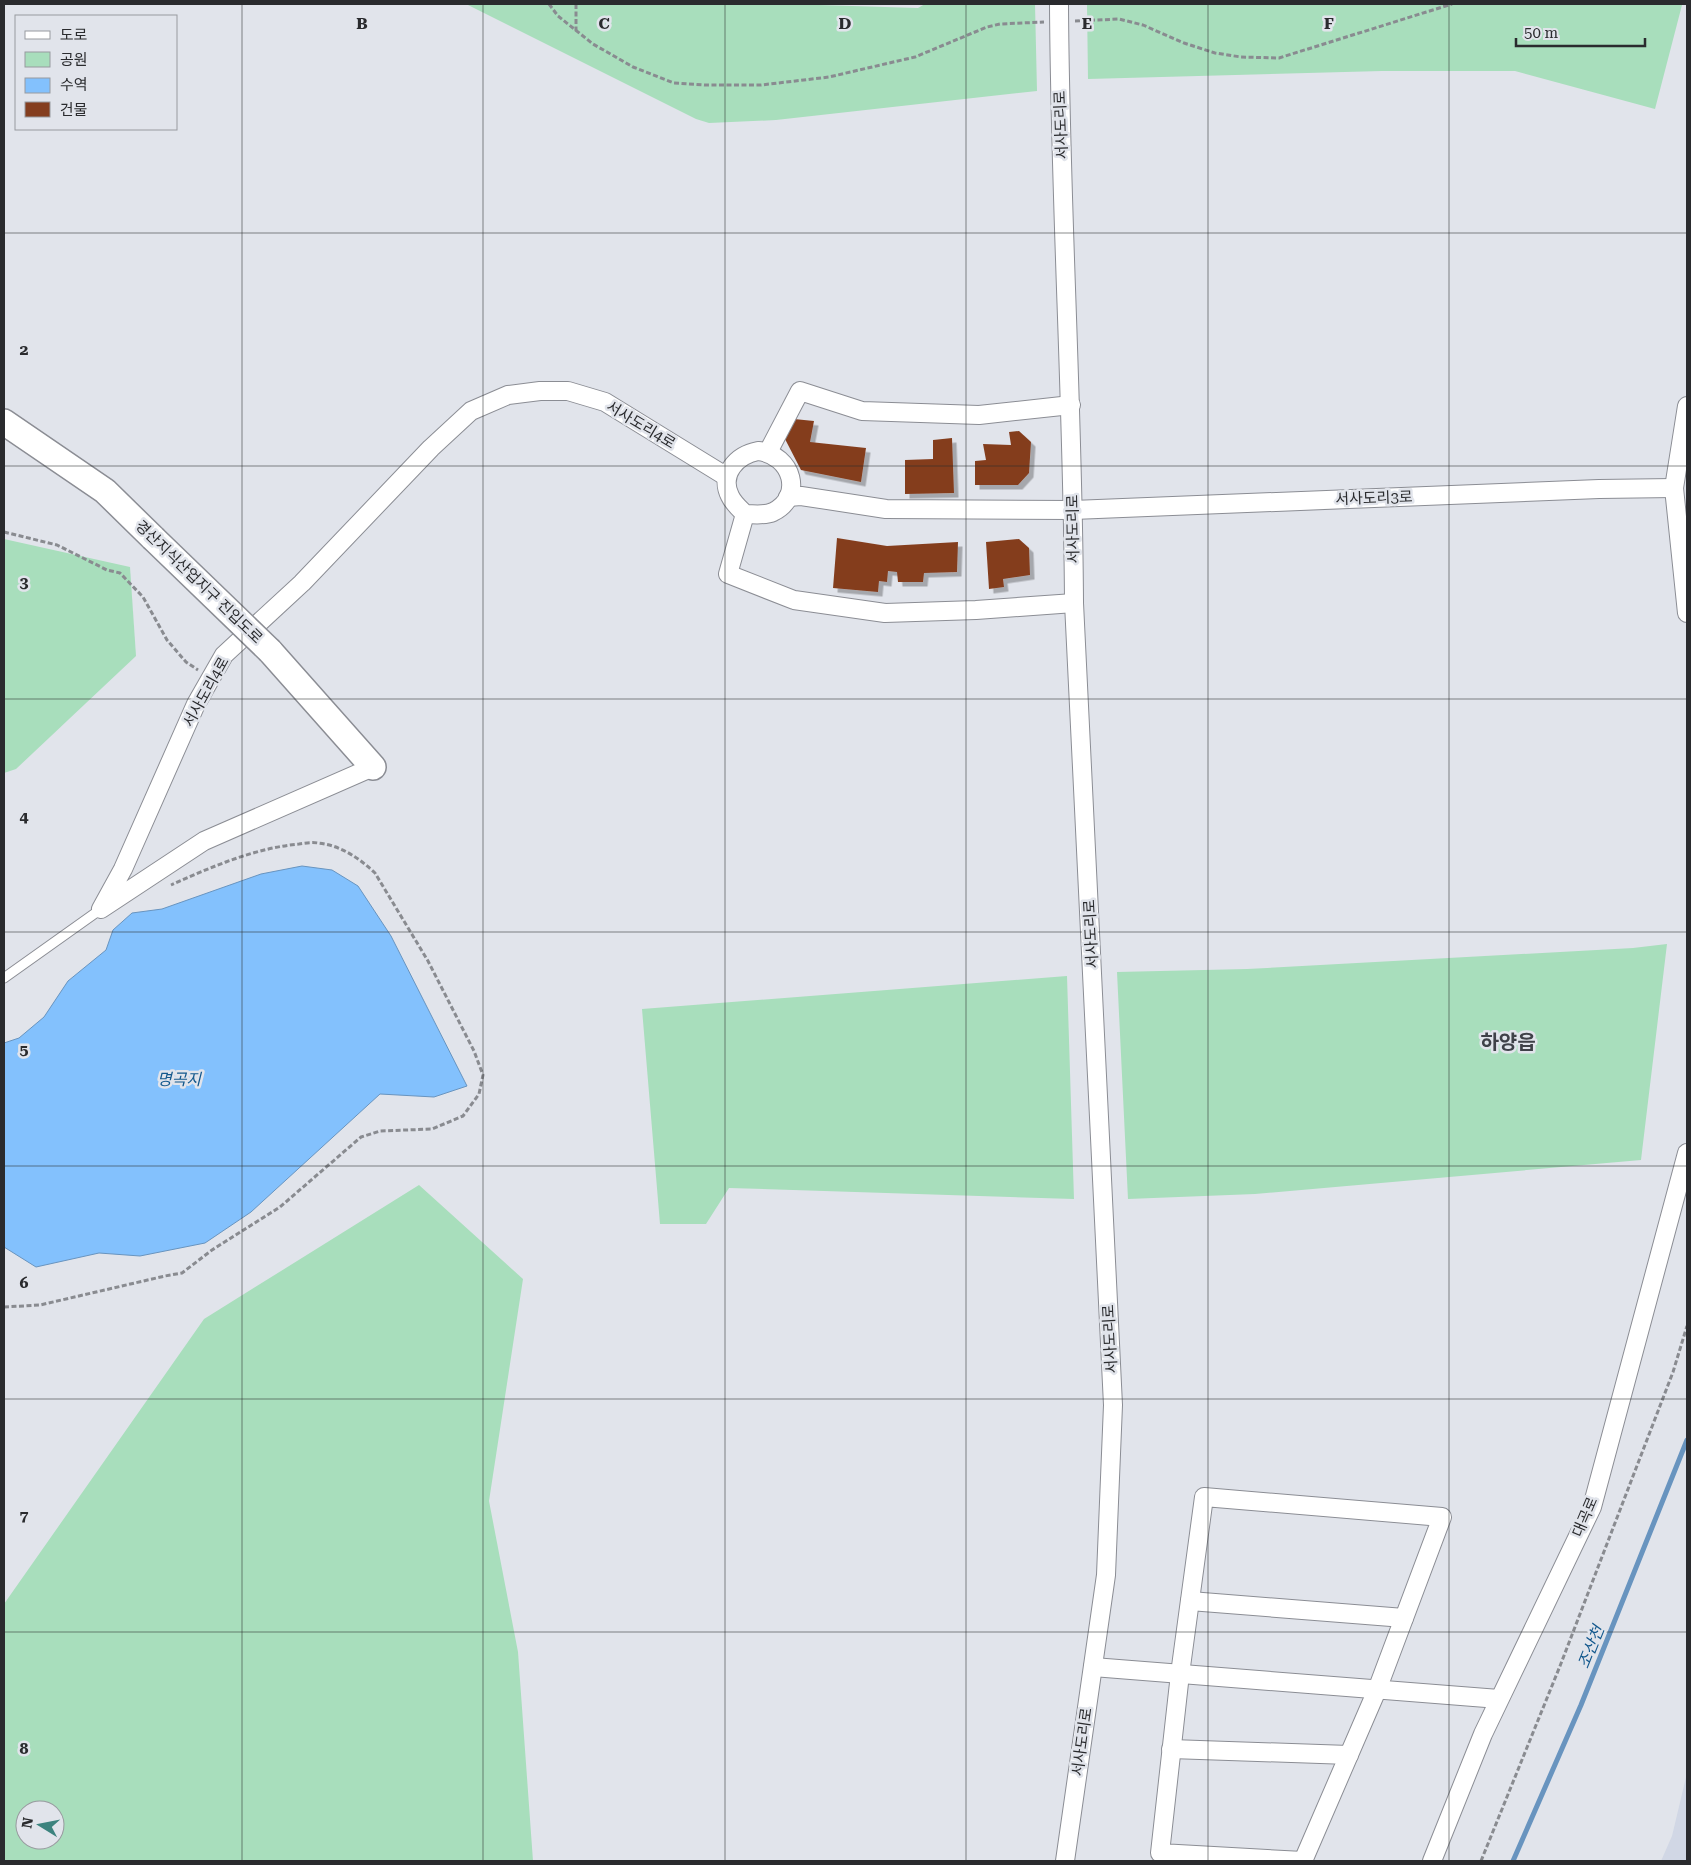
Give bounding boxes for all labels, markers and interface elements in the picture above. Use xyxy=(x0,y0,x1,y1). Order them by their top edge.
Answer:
text: B xyxy=(356,14,368,33)
text: C xyxy=(598,14,610,33)
text: D xyxy=(839,14,852,33)
text: E xyxy=(1082,14,1092,33)
text: F xyxy=(1324,14,1334,33)
legend xyxy=(15,15,178,130)
scale bar xyxy=(1516,15,1645,47)
text: 50 m xyxy=(1524,24,1559,42)
text: 도로 xyxy=(60,26,88,44)
text: 공원 xyxy=(60,51,88,69)
text: 수역 xyxy=(60,76,88,94)
street label: 서사도리로 xyxy=(1051,90,1071,160)
text: 건물 xyxy=(60,101,88,119)
text: 2 xyxy=(20,340,29,359)
street label: 서사도리4로 xyxy=(603,397,679,453)
street label: 서사도리3로 xyxy=(1335,488,1413,508)
street label: 서사도리로 xyxy=(1063,494,1083,564)
street label: 경산지식산업지구 진입도로 xyxy=(132,517,266,647)
text: 3 xyxy=(20,573,29,592)
street label: 서사도리4로 xyxy=(179,654,233,730)
text: 4 xyxy=(20,807,29,826)
street label: 서사도리로 xyxy=(1080,899,1102,969)
district label: 하양읍 xyxy=(1480,1030,1536,1054)
text: 5 xyxy=(20,1040,29,1059)
water label: 명곡지 xyxy=(157,1070,202,1089)
text: 6 xyxy=(20,1273,29,1292)
street label: 서사도리로 xyxy=(1099,1304,1121,1374)
street label: 대곡로 xyxy=(1569,1494,1601,1540)
text: 7 xyxy=(20,1506,29,1525)
water label: 조산천 xyxy=(1574,1621,1609,1671)
street label: 서사도리로 xyxy=(1068,1707,1096,1777)
text: 8 xyxy=(20,1739,29,1758)
north arrow xyxy=(15,1800,65,1850)
text: N xyxy=(18,1816,36,1829)

